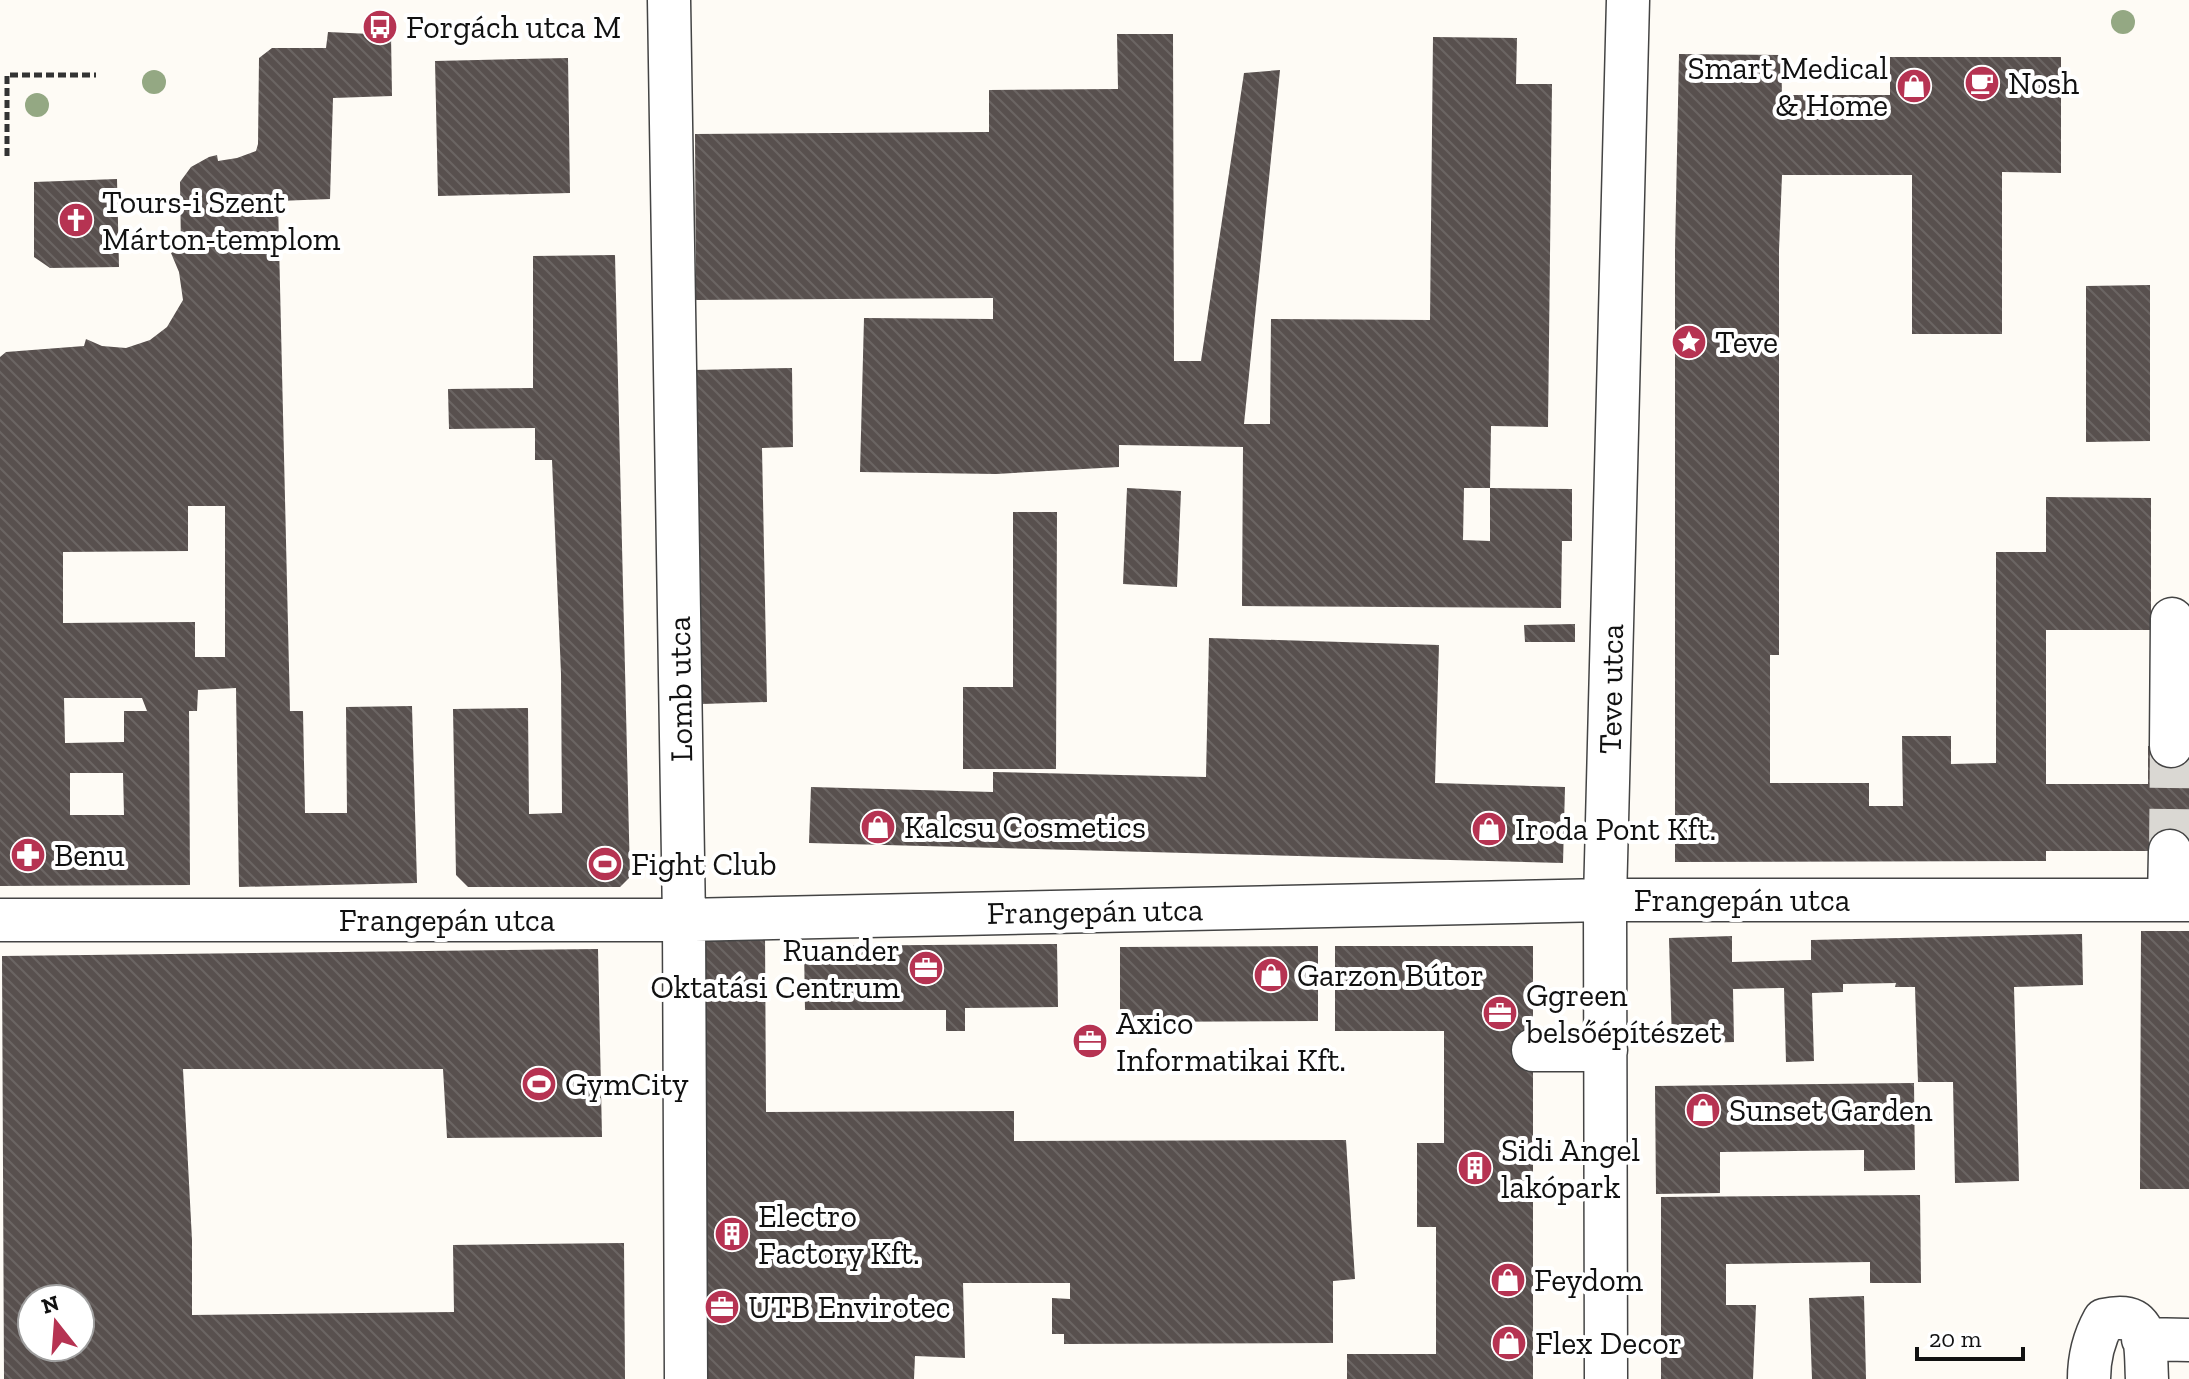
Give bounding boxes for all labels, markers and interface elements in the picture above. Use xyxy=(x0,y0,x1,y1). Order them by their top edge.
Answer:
bus stop icon: Forgách utca M xyxy=(361,8,399,46)
place label: Forgách utca M xyxy=(406,8,621,46)
place label: Smart Medical & Home xyxy=(1687,49,1888,124)
cafe icon: Nosh xyxy=(1963,64,2001,102)
place label: Nosh xyxy=(2008,64,2079,102)
shop icon: Smart Medical & Home xyxy=(1895,67,1933,105)
place label: Tours-i Szent Márton-templom xyxy=(102,183,341,258)
church icon: Tours-i Szent Márton-templom xyxy=(57,201,95,239)
place icon: Teve xyxy=(1670,323,1708,361)
place label: Teve xyxy=(1715,323,1778,361)
street label: Lomb utca xyxy=(660,616,700,762)
street label: Teve utca xyxy=(1591,623,1631,755)
shop icon: Kalcsu Cosmetics xyxy=(859,808,897,846)
place label: Kalcsu Cosmetics xyxy=(904,808,1146,846)
shop icon: Iroda Pont Kft. xyxy=(1470,810,1508,848)
place label: Iroda Pont Kft. xyxy=(1515,810,1716,848)
pharmacy icon: Benu xyxy=(9,836,47,874)
place label: Benu xyxy=(54,836,125,874)
sports icon: Fight Club xyxy=(586,845,624,883)
place label: Fight Club xyxy=(631,845,777,883)
street label: Frangepán utca xyxy=(1634,881,1850,919)
street label: Frangepán utca xyxy=(986,890,1204,932)
street label: Frangepán utca xyxy=(339,901,555,939)
place label: Ruander Oktatási Centrum xyxy=(651,931,900,1006)
office icon: Ruander Oktatási Centrum xyxy=(907,949,945,987)
shop icon: Garzon Bútor xyxy=(1252,956,1290,994)
place label: Garzon Bútor xyxy=(1297,956,1484,994)
place label: Ggreen belsőépítészet xyxy=(1525,976,1721,1051)
office icon: Ggreen belsőépítészet xyxy=(1481,994,1519,1032)
place label: Axico Informatikai Kft. xyxy=(1116,1004,1346,1079)
office icon: Axico Informatikai Kft. xyxy=(1071,1022,1109,1060)
sports icon: GymCity xyxy=(520,1065,558,1103)
place label: GymCity xyxy=(565,1065,689,1103)
shop icon: Sunset Garden xyxy=(1684,1091,1722,1129)
place label: Sunset Garden xyxy=(1729,1091,1933,1129)
place label: Sidi Angel lakópark xyxy=(1501,1131,1640,1206)
building icon: Sidi Angel lakópark xyxy=(1456,1149,1494,1187)
place label: Electro Factory Kft. xyxy=(758,1197,920,1272)
building icon: Electro Factory Kft. xyxy=(713,1215,751,1253)
shop icon: Feydom xyxy=(1489,1261,1527,1299)
place label: Feydom xyxy=(1534,1261,1644,1299)
north arrow xyxy=(16,1283,96,1363)
office icon: UTB Envirotec xyxy=(703,1288,741,1326)
place label: UTB Envirotec xyxy=(748,1288,951,1326)
text: N xyxy=(38,1289,63,1320)
scale bar xyxy=(1917,1311,2023,1361)
shop icon: Flex Decor xyxy=(1490,1324,1528,1362)
place label: Flex Decor xyxy=(1535,1324,1682,1362)
text: 20 m xyxy=(1929,1324,1982,1353)

